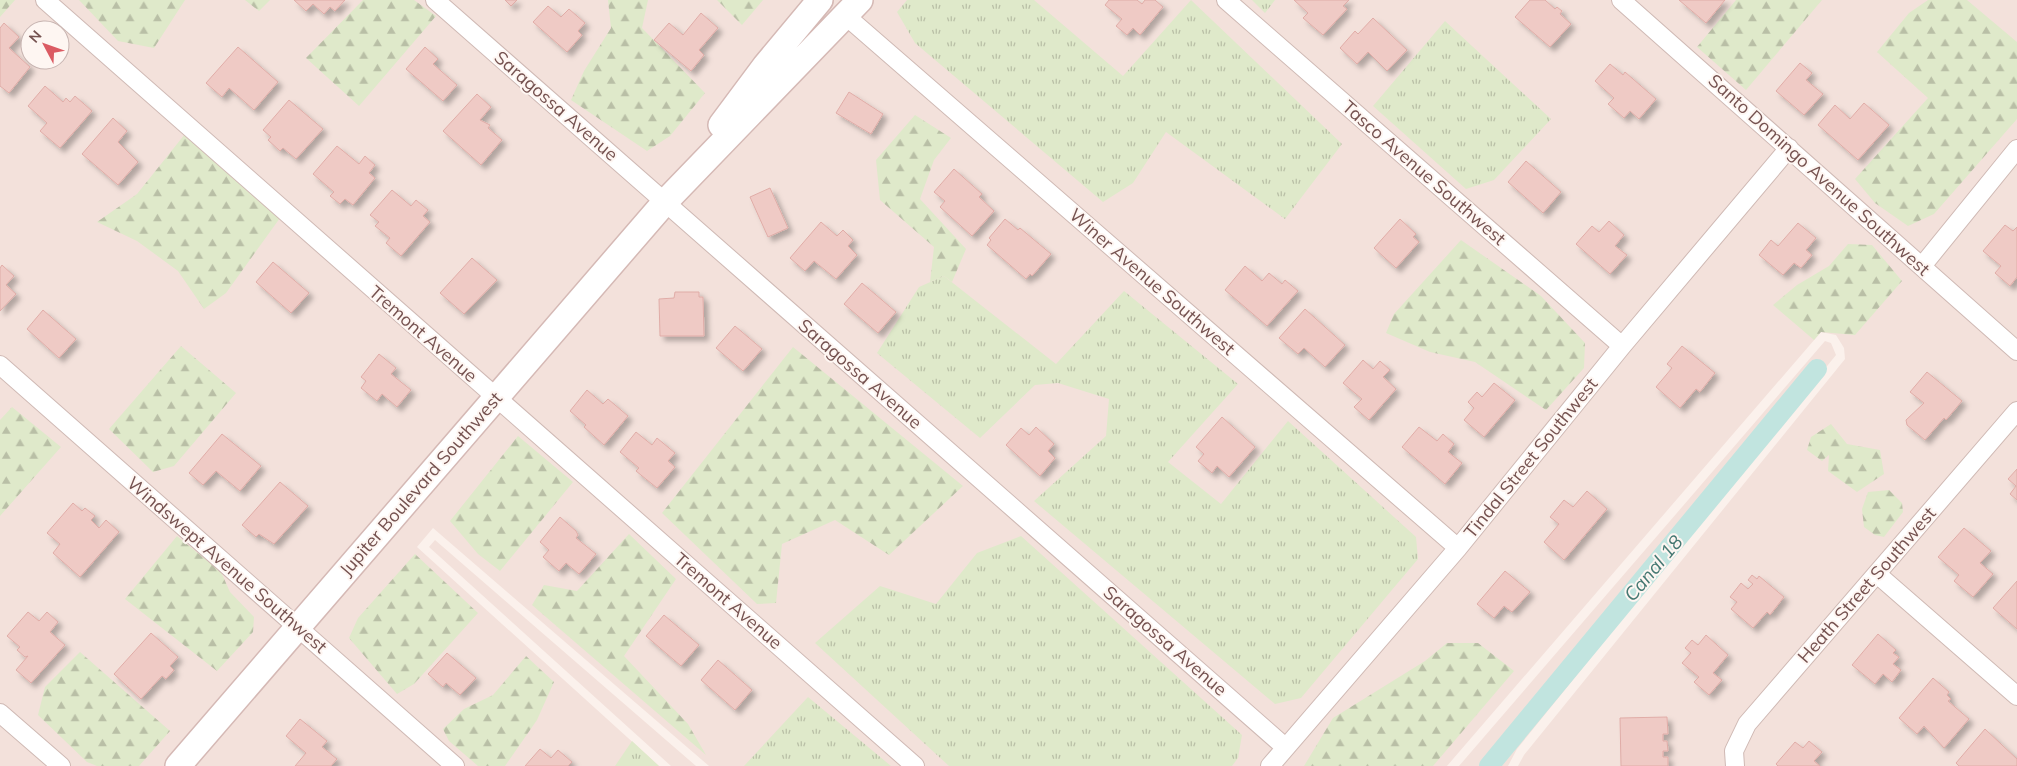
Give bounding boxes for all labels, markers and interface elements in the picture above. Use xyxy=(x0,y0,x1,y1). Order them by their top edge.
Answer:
north arrow xyxy=(20,20,70,70)
text: N xyxy=(25,27,45,46)
street label: Saragossa Avenue xyxy=(490,46,623,166)
street label: Santo Domingo Avenue Southwest xyxy=(1704,69,1935,280)
street label: Tasco Avenue Southwest xyxy=(1338,95,1511,250)
street label: Winer Avenue Southwest xyxy=(1065,203,1240,360)
street label: Tremont Avenue xyxy=(364,280,482,387)
street label: Saragossa Avenue xyxy=(794,314,927,434)
street label: Tindal Street Southwest xyxy=(1459,373,1602,543)
street label: Jupiter Boulevard Southwest xyxy=(334,387,507,581)
street label: Windswept Avenue Southwest xyxy=(122,471,332,658)
street label: Heath Street Southwest xyxy=(1793,502,1941,667)
water label: Canal 18 xyxy=(1618,530,1688,606)
street label: Tremont Avenue xyxy=(669,547,787,654)
street label: Saragossa Avenue xyxy=(1099,581,1232,701)

